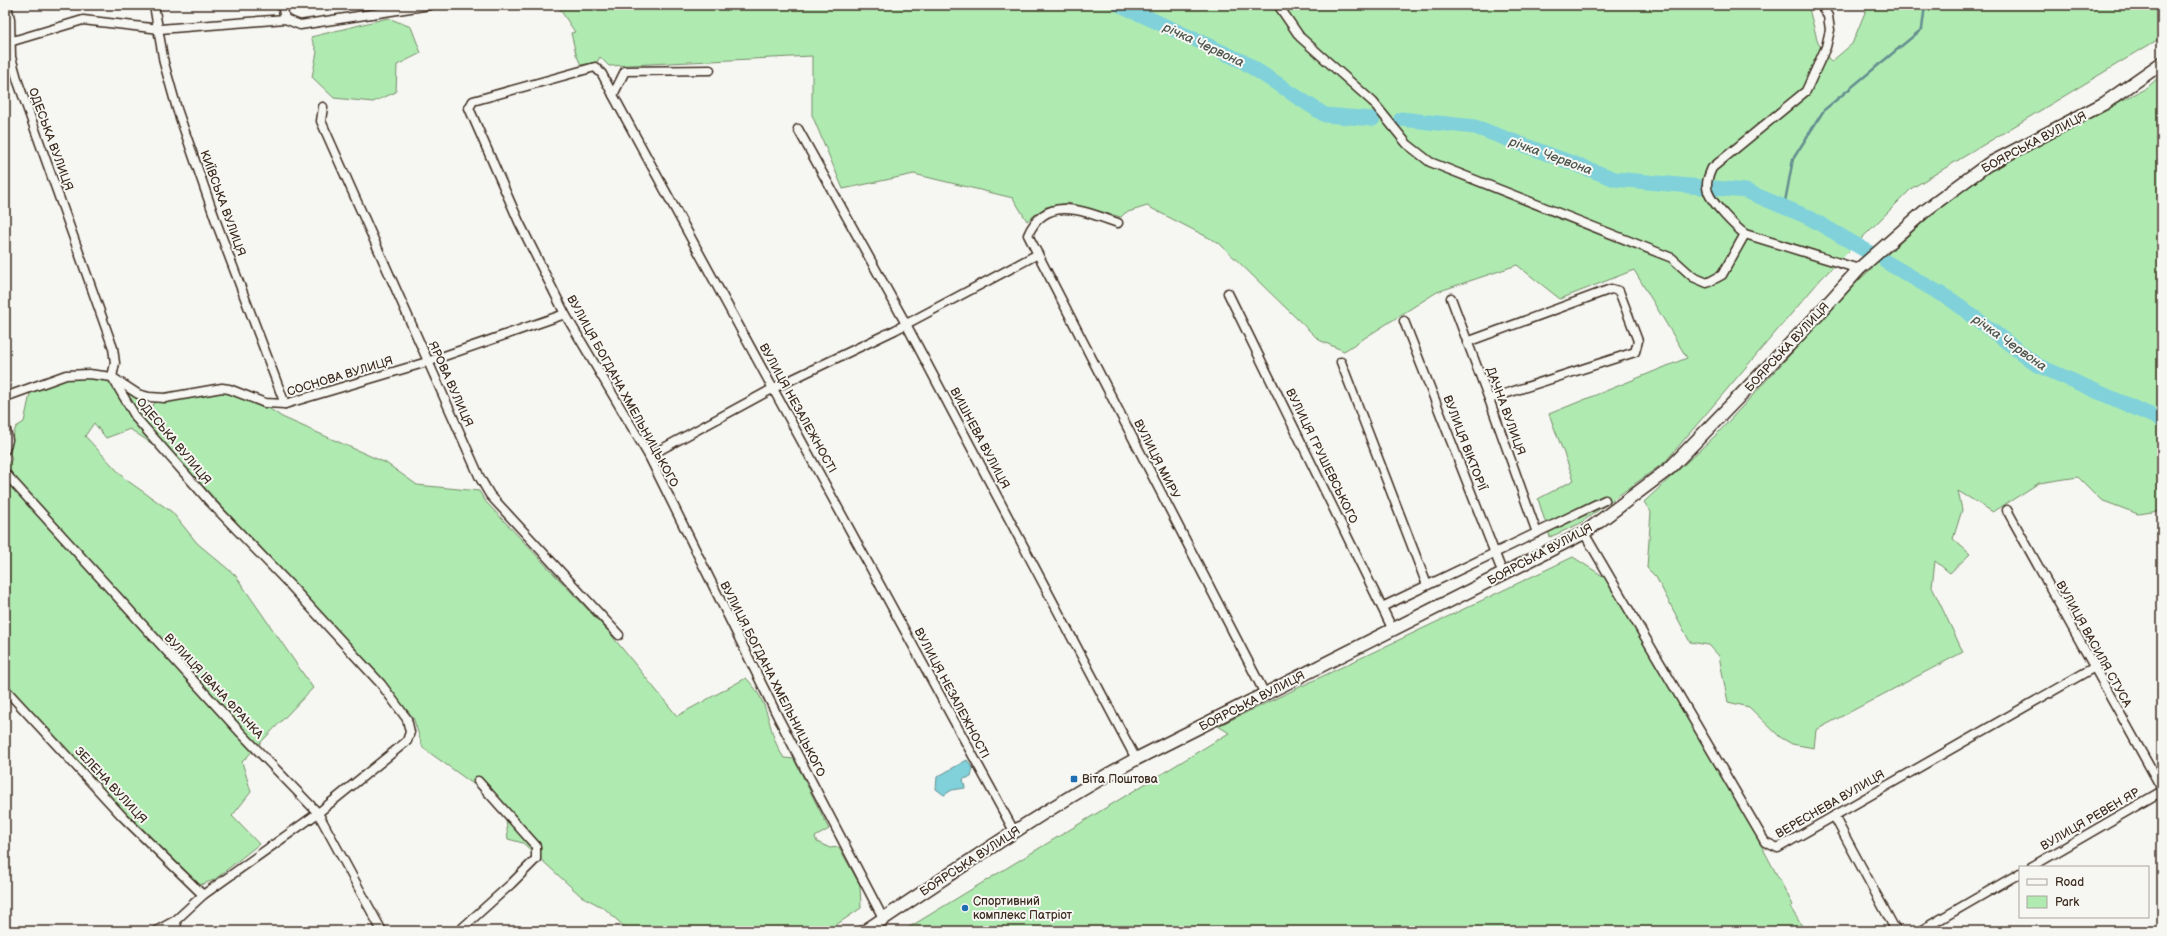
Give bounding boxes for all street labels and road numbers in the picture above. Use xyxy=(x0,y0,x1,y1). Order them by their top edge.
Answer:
street label: ОДЕСЬКА ВУЛИЦЯ xyxy=(25,86,76,193)
street label: БОЯРСЬКА ВУЛИЦЯ xyxy=(1979,108,2089,176)
street label: КИЇВСЬКА ВУЛИЦЯ xyxy=(196,148,250,258)
street label: ВУЛИЦЯ БОГДАНА ХМЕЛЬНИЦЬКОГО xyxy=(563,293,682,490)
street label: БОЯРСЬКА ВУЛИЦЯ xyxy=(1742,300,1833,395)
street label: ЯРОВА ВУЛИЦЯ xyxy=(425,339,476,429)
street label: ВУЛИЦЯ НЕЗАЛЕЖНОСТІ xyxy=(756,341,839,476)
street label: СОСНОВА ВУЛИЦЯ xyxy=(285,353,395,400)
street label: ДАЧНА ВУЛИЦЯ xyxy=(1483,365,1528,457)
street label: ВИШНЕВА ВУЛИЦЯ xyxy=(947,385,1013,491)
street label: ВУЛИЦЯ ГРУШЕВСЬКОГО xyxy=(1282,386,1361,527)
street label: ВУЛИЦЯ ВІКТОРІЇ xyxy=(1439,393,1491,493)
street label: ОДЕСЬКА ВУЛИЦЯ xyxy=(133,395,214,488)
street label: ВУЛИЦЯ МИРУ xyxy=(1130,417,1183,502)
street label: БОЯРСЬКА ВУЛИЦЯ xyxy=(1485,520,1595,588)
street label: ВУЛИЦЯ ВАСИЛЯ СТУСА xyxy=(2053,578,2135,711)
street label: ВУЛИЦЯ БОГДАНА ХМЕЛЬНИЦЬКОГО xyxy=(717,579,829,780)
street label: ВУЛИЦЯ НЕЗАЛЕЖНОСТІ xyxy=(911,625,992,761)
street label: ВУЛИЦЯ ІВАНА ФРАНКА xyxy=(161,631,267,743)
street label: БОЯРСЬКА ВУЛИЦЯ xyxy=(1197,668,1308,735)
street label: ЗЕЛЕНА ВУЛИЦЯ xyxy=(71,744,150,827)
street label: ВЕРЕСНЕВА ВУЛИЦЯ xyxy=(1773,767,1887,842)
street label: ВУЛИЦЯ РЕВЕН ЯР xyxy=(2038,785,2143,854)
street label: БОЯРСЬКА ВУЛИЦЯ xyxy=(917,823,1023,900)

